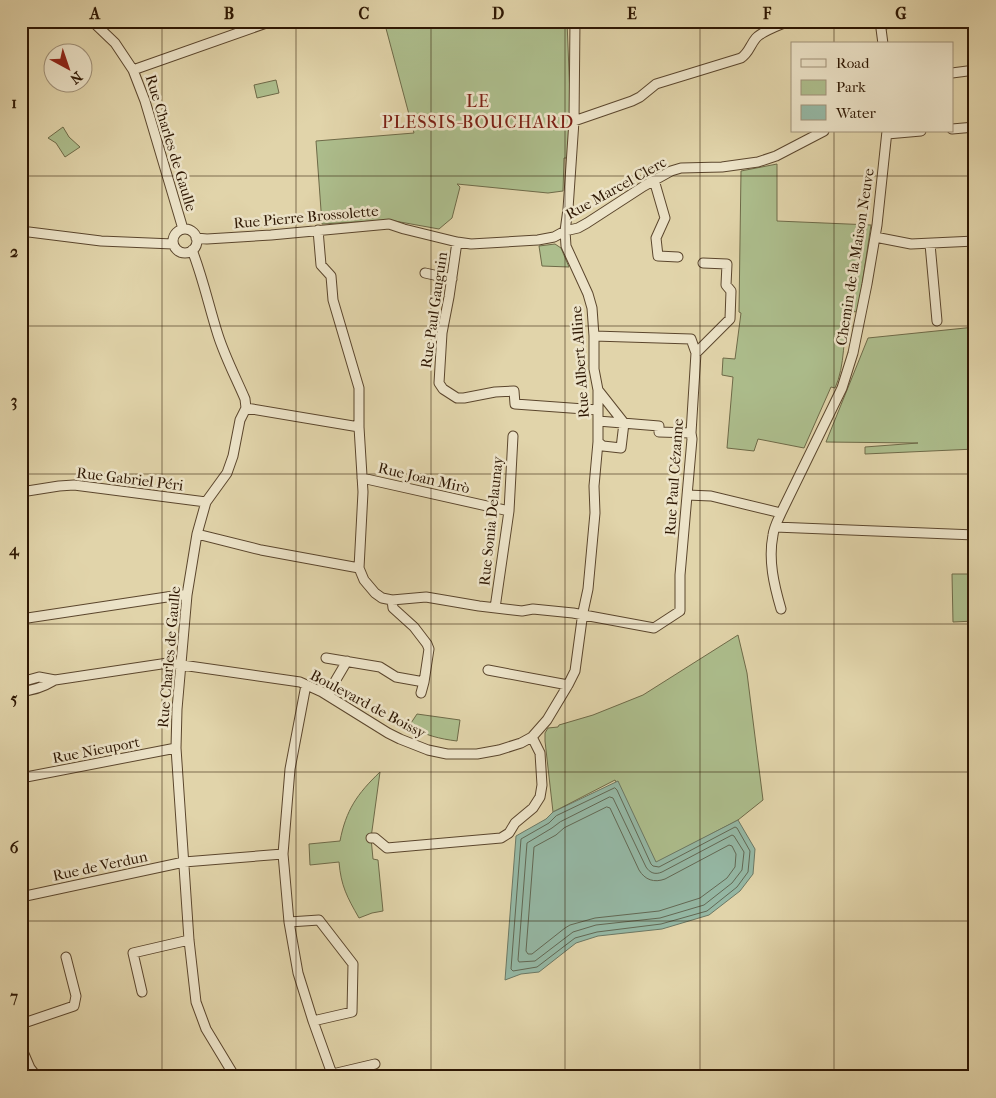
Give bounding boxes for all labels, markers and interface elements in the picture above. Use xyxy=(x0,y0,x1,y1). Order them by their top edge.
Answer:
text: A xyxy=(89,4,101,23)
text: B xyxy=(224,4,234,23)
text: C xyxy=(359,4,370,23)
text: D xyxy=(492,4,504,23)
text: E xyxy=(627,4,637,23)
text: F xyxy=(762,4,772,23)
text: G xyxy=(895,4,907,23)
north arrow xyxy=(42,42,92,92)
legend xyxy=(791,42,954,132)
text: Road xyxy=(836,54,870,72)
text: N xyxy=(66,68,86,88)
street label: Rue Charles de Gaulle xyxy=(142,72,201,214)
text: Park xyxy=(836,78,866,96)
district label: LE PLESSIS-BOUCHARD xyxy=(382,91,574,133)
text: 1 xyxy=(11,93,17,112)
text: Water xyxy=(835,104,876,122)
street label: Rue Marcel Clerc xyxy=(562,153,670,223)
street label: Chemin de la Maison Neuve xyxy=(832,166,878,347)
street label: Rue Pierre Brossolette xyxy=(233,202,380,232)
text: 2 xyxy=(10,242,18,261)
street label: Rue Paul Gauguin xyxy=(417,250,451,369)
street label: Rue Albert Alline xyxy=(567,305,593,419)
text: 3 xyxy=(11,391,17,411)
street label: Rue Paul Cézanne xyxy=(661,417,687,536)
street label: Rue Sonia Delaunay xyxy=(475,454,507,587)
street label: Rue Joan Mirò xyxy=(376,459,472,497)
street label: Rue Gabriel Péri xyxy=(76,464,185,495)
text: 4 xyxy=(8,540,20,560)
street label: Rue Charles de Gaulle xyxy=(154,585,184,729)
street label: Boulevard de Boissy xyxy=(307,666,430,743)
text: 5 xyxy=(11,689,18,708)
street label: Rue Nieuport xyxy=(51,733,142,767)
text: 6 xyxy=(10,838,19,857)
street label: Rue de Verdun xyxy=(51,847,149,885)
text: 7 xyxy=(9,987,18,1006)

